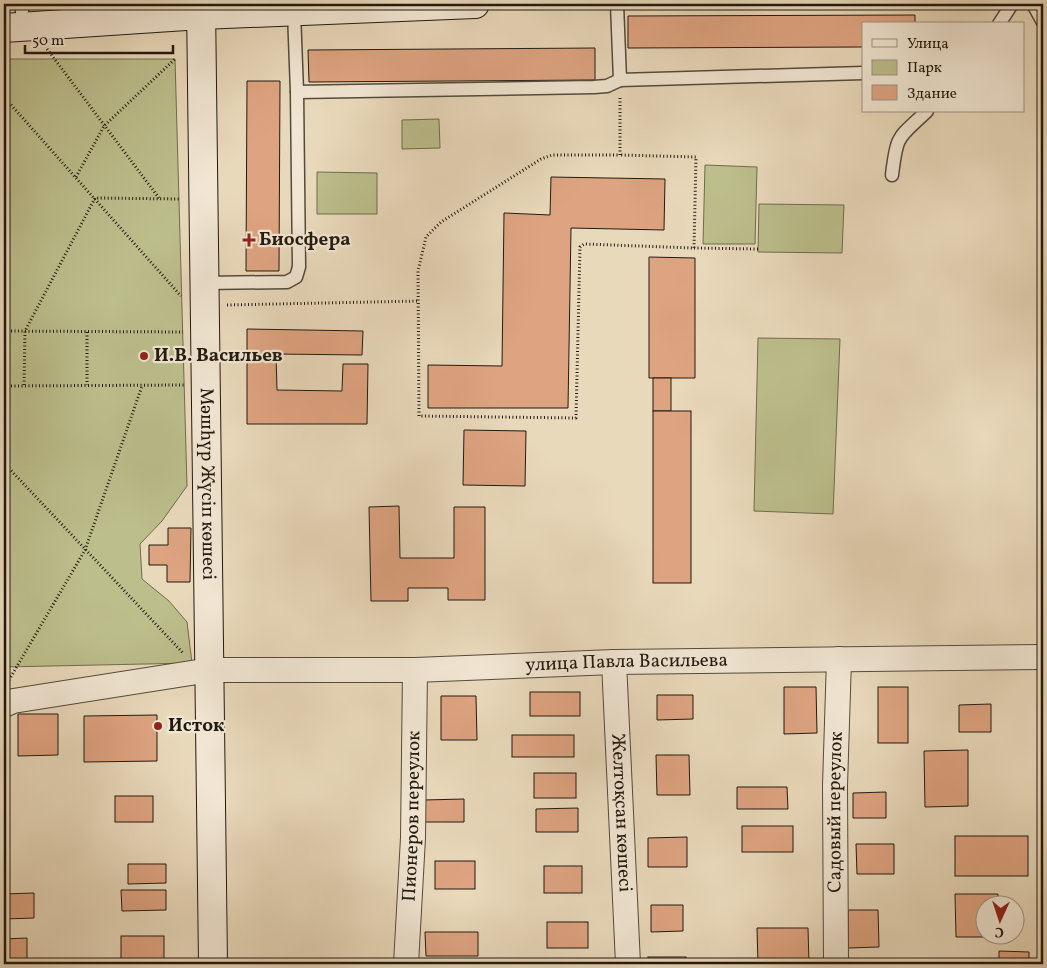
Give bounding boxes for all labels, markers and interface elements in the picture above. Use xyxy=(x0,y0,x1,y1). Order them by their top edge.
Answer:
scale bar xyxy=(25,22,172,54)
legend xyxy=(862,22,1024,112)
text: 50 m xyxy=(32,31,64,52)
text: Улица xyxy=(907,34,949,55)
text: Парк xyxy=(907,58,942,79)
text: Здание xyxy=(907,84,957,105)
place label: Биосфера xyxy=(259,227,351,253)
marker: Биосфера xyxy=(243,234,255,246)
place label: И.В. Васильев xyxy=(154,343,283,369)
marker: И.В. Васильев xyxy=(138,350,150,362)
street label: Мәшһүр Жүсіп көшесі xyxy=(193,388,221,581)
street label: улица Павла Васильева xyxy=(525,648,728,679)
place label: Исток xyxy=(168,713,225,739)
marker: Исток xyxy=(152,720,164,732)
street label: Пионеров переулок xyxy=(396,731,427,902)
street label: Садовый переулок xyxy=(822,731,850,893)
street label: Желтоқсан көшесі xyxy=(604,733,638,893)
north arrow xyxy=(974,896,1024,946)
text: С xyxy=(994,922,1004,941)

